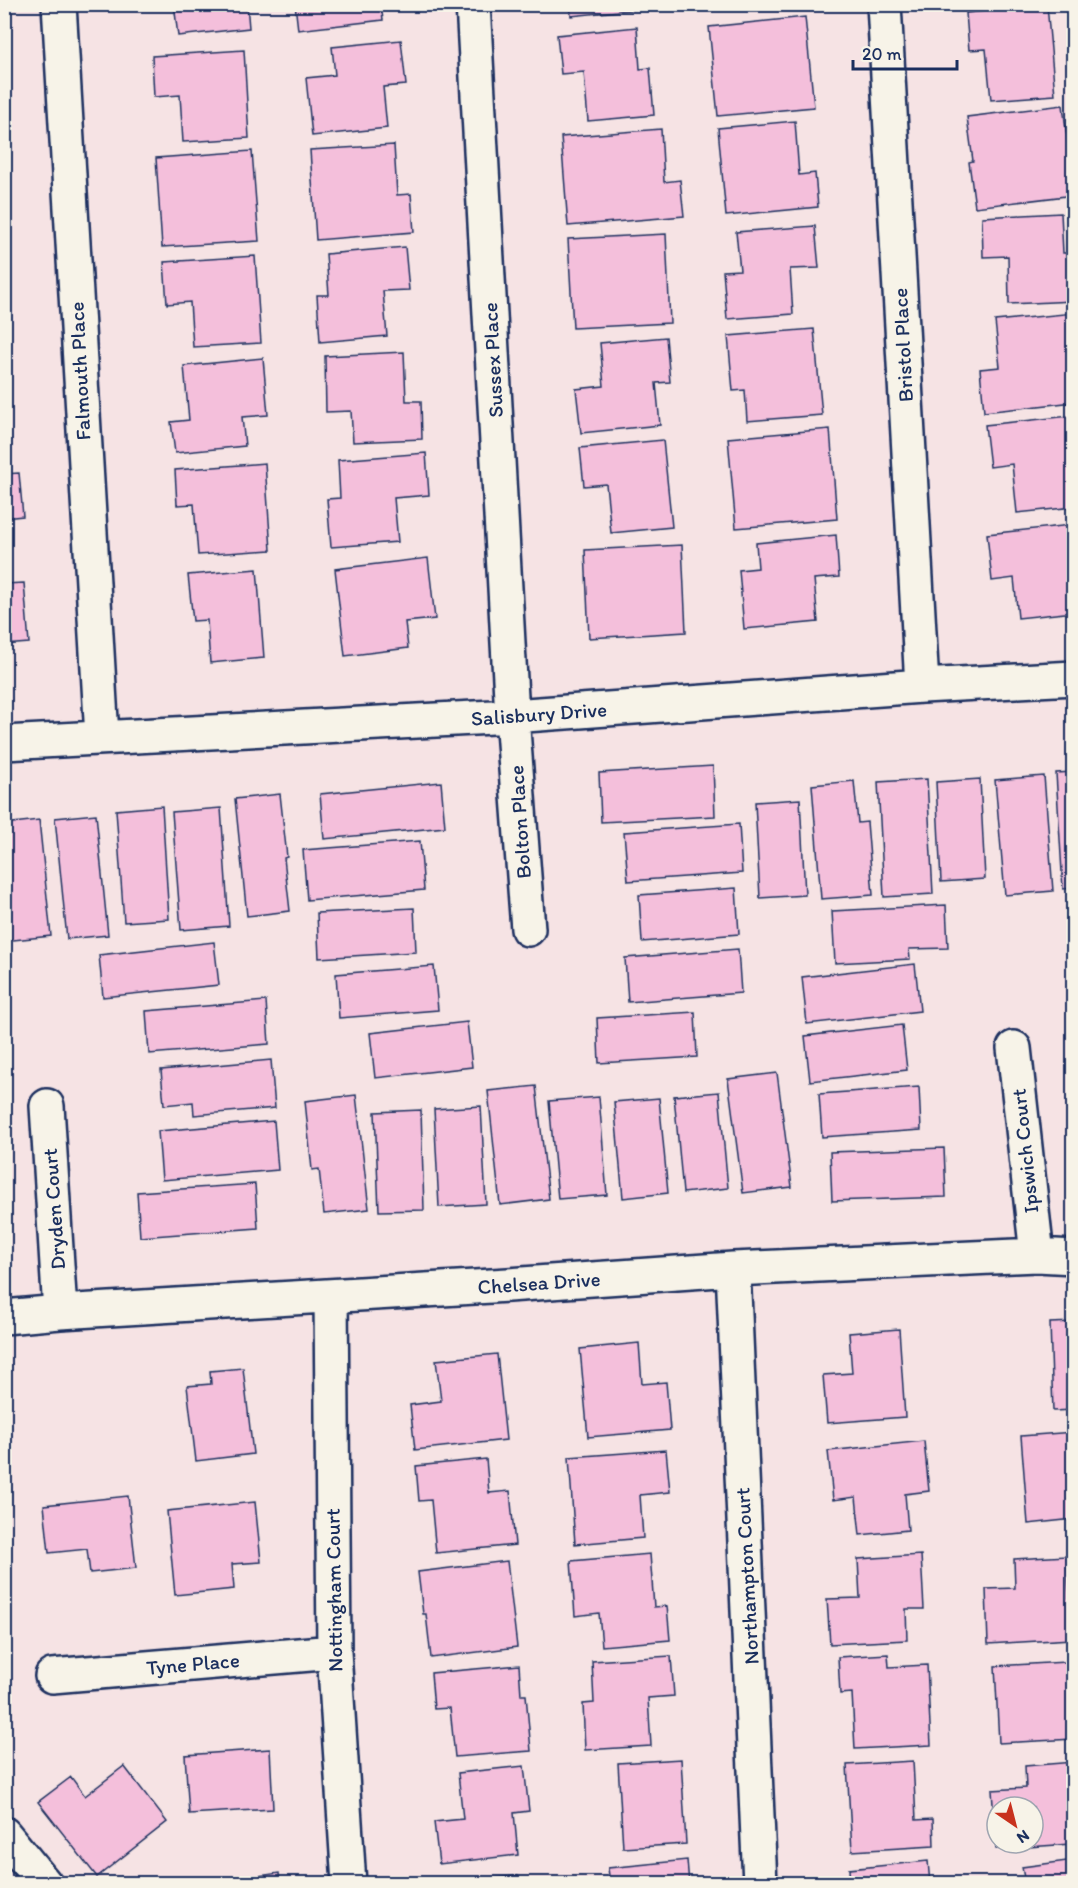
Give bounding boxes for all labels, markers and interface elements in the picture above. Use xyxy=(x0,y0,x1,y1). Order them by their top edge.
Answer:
scale bar xyxy=(853,33,956,71)
text: 20 m xyxy=(862,43,902,65)
street label: Bristol Place xyxy=(887,287,918,403)
street label: Falmouth Place xyxy=(63,301,96,441)
street label: Sussex Place xyxy=(477,302,508,418)
street label: Salisbury Drive xyxy=(470,696,608,731)
street label: Bolton Place xyxy=(503,764,536,880)
street label: Ipswich Court xyxy=(1006,1087,1043,1215)
street label: Dryden Court xyxy=(37,1147,70,1271)
street label: Chelsea Drive xyxy=(477,1266,601,1299)
street label: Northampton Court xyxy=(729,1487,764,1665)
street label: Nottingham Court xyxy=(320,1508,347,1672)
street label: Tyne Place xyxy=(145,1647,241,1680)
north arrow xyxy=(985,1795,1045,1855)
text: N xyxy=(1013,1826,1033,1848)

